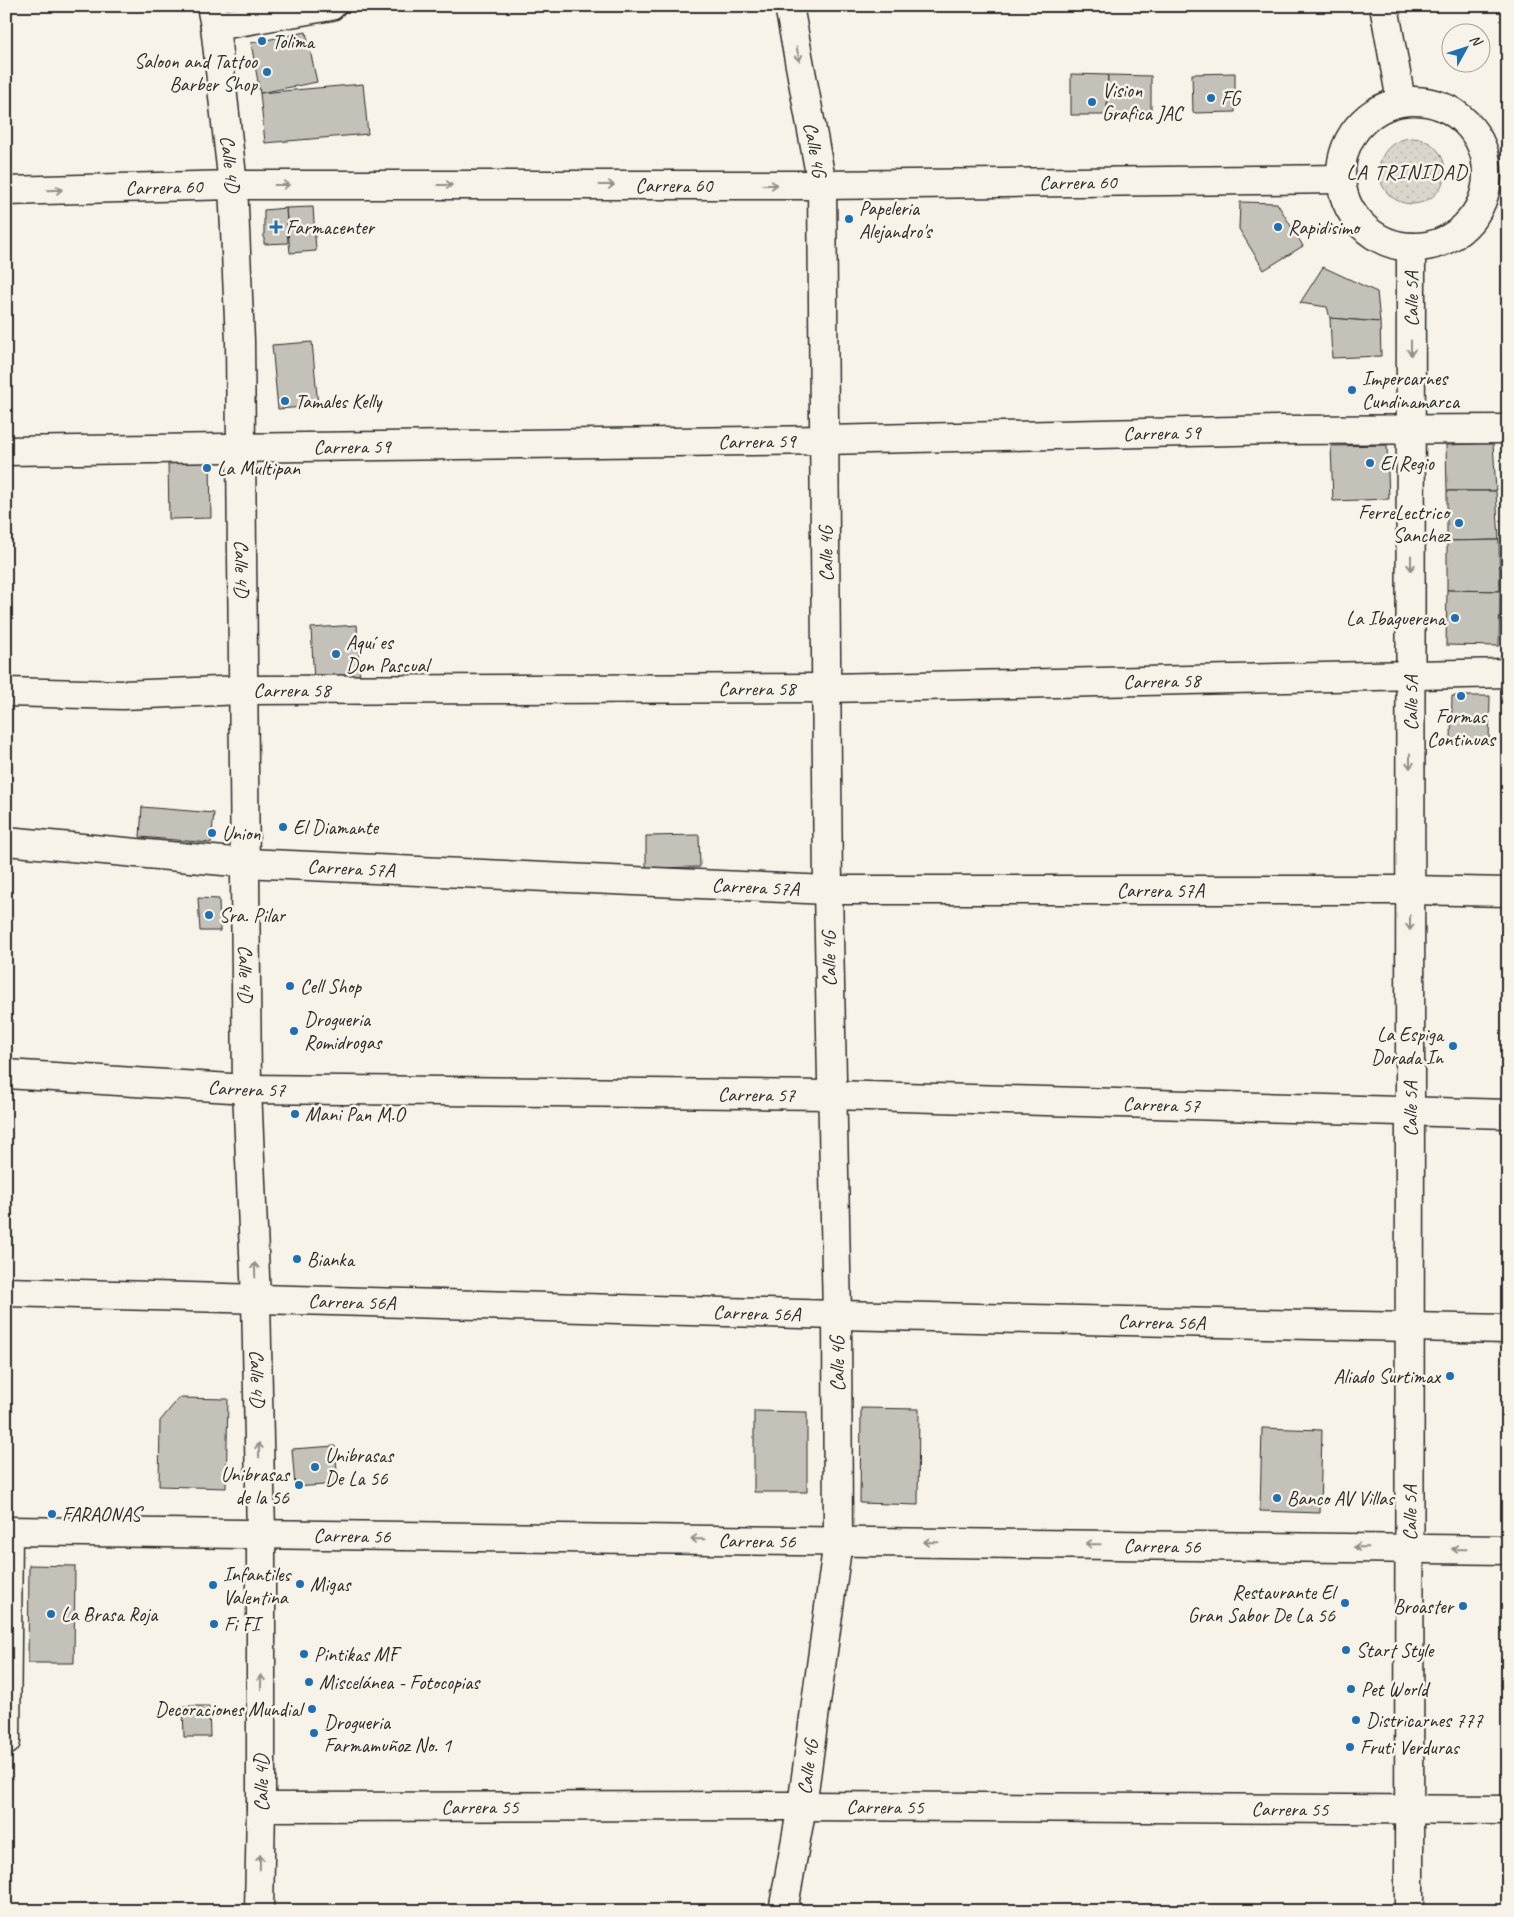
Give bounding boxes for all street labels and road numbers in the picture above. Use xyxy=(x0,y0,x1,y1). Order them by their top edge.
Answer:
street label: Calle 4G xyxy=(798,120,833,181)
street label: Calle 4D xyxy=(215,134,246,194)
street label: Carrera 60 xyxy=(1039,169,1119,195)
street label: Carrera 60 xyxy=(125,173,205,200)
street label: Carrera 60 xyxy=(635,173,715,198)
street label: Calle 5A xyxy=(1398,270,1423,327)
street label: Carrera 59 xyxy=(1123,419,1203,446)
street label: Carrera 59 xyxy=(718,428,798,454)
street label: Carrera 59 xyxy=(313,433,393,459)
street label: Calle 4G xyxy=(813,524,839,582)
street label: Calle 4D xyxy=(229,540,255,598)
street label: Carrera 58 xyxy=(1123,667,1203,694)
street label: Calle 5A xyxy=(1398,674,1423,731)
street label: Carrera 58 xyxy=(718,676,798,701)
street label: Carrera 58 xyxy=(253,677,333,702)
street label: Carrera 57A xyxy=(307,853,396,882)
street label: Carrera 57A xyxy=(711,872,801,901)
street label: Carrera 57A xyxy=(1117,878,1205,903)
street label: Calle 4G xyxy=(816,929,842,987)
street label: Calle 4D xyxy=(233,945,259,1003)
street label: Carrera 57 xyxy=(207,1074,286,1102)
street label: Calle 5A xyxy=(1397,1080,1422,1137)
street label: Carrera 57 xyxy=(718,1081,796,1107)
street label: Carrera 57 xyxy=(1122,1091,1201,1118)
street label: Carrera 56A xyxy=(308,1288,397,1315)
street label: Carrera 56A xyxy=(713,1299,802,1327)
street label: Carrera 56A xyxy=(1118,1308,1207,1335)
street label: Calle 4G xyxy=(825,1334,850,1392)
street label: Calle 4D xyxy=(245,1349,271,1408)
street label: Calle 5A xyxy=(1397,1484,1422,1541)
street label: Carrera 56 xyxy=(313,1522,392,1548)
street label: Carrera 56 xyxy=(718,1528,797,1554)
street label: Carrera 56 xyxy=(1123,1533,1202,1559)
street label: Calle 4G xyxy=(791,1736,824,1796)
street label: Calle 4D xyxy=(249,1753,274,1811)
street label: Carrera 55 xyxy=(441,1794,520,1819)
street label: Carrera 55 xyxy=(846,1794,925,1819)
street label: Carrera 55 xyxy=(1251,1796,1330,1821)

